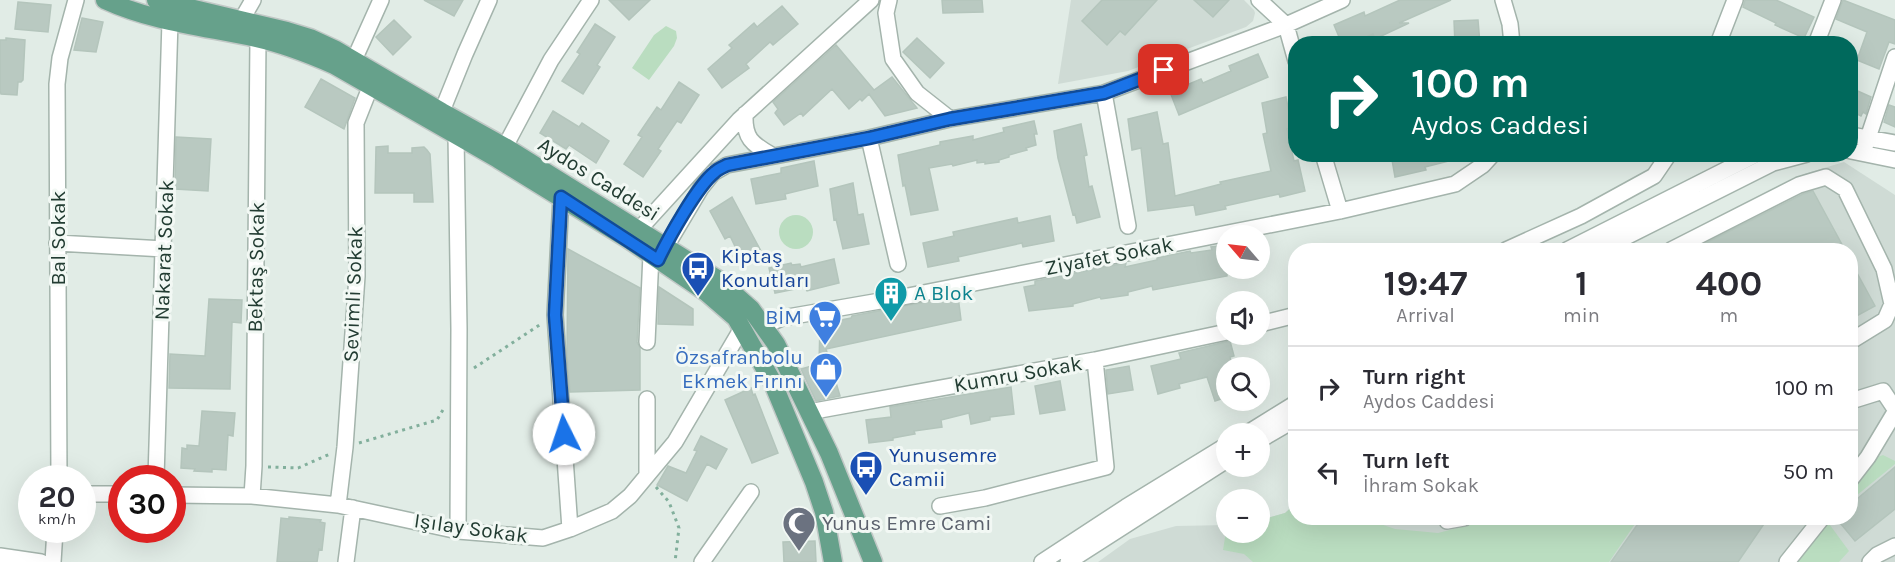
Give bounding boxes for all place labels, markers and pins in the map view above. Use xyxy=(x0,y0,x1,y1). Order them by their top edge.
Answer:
pin xyxy=(1138,44,1189,95)
place label: Kiptaş Konutları xyxy=(721,244,810,292)
bus stop icon: Kiptaş Konutları xyxy=(680,250,716,297)
building icon: A Blok xyxy=(873,275,909,322)
place label: A Blok xyxy=(914,281,973,305)
supermarket icon: BİM xyxy=(807,299,843,346)
place label: BİM xyxy=(765,305,802,329)
place label: Özsafranbolu Ekmek Fırını xyxy=(675,345,803,393)
shop icon: Özsafranbolu Ekmek Fırını xyxy=(808,351,844,398)
place label: Yunusemre Cami̇i̇ xyxy=(889,443,997,491)
bus stop icon: Yunusemre Cami̇i̇ xyxy=(848,449,884,496)
mosque icon: Yunus Emre Cami xyxy=(781,505,817,552)
place label: Yunus Emre Cami xyxy=(822,511,991,535)

